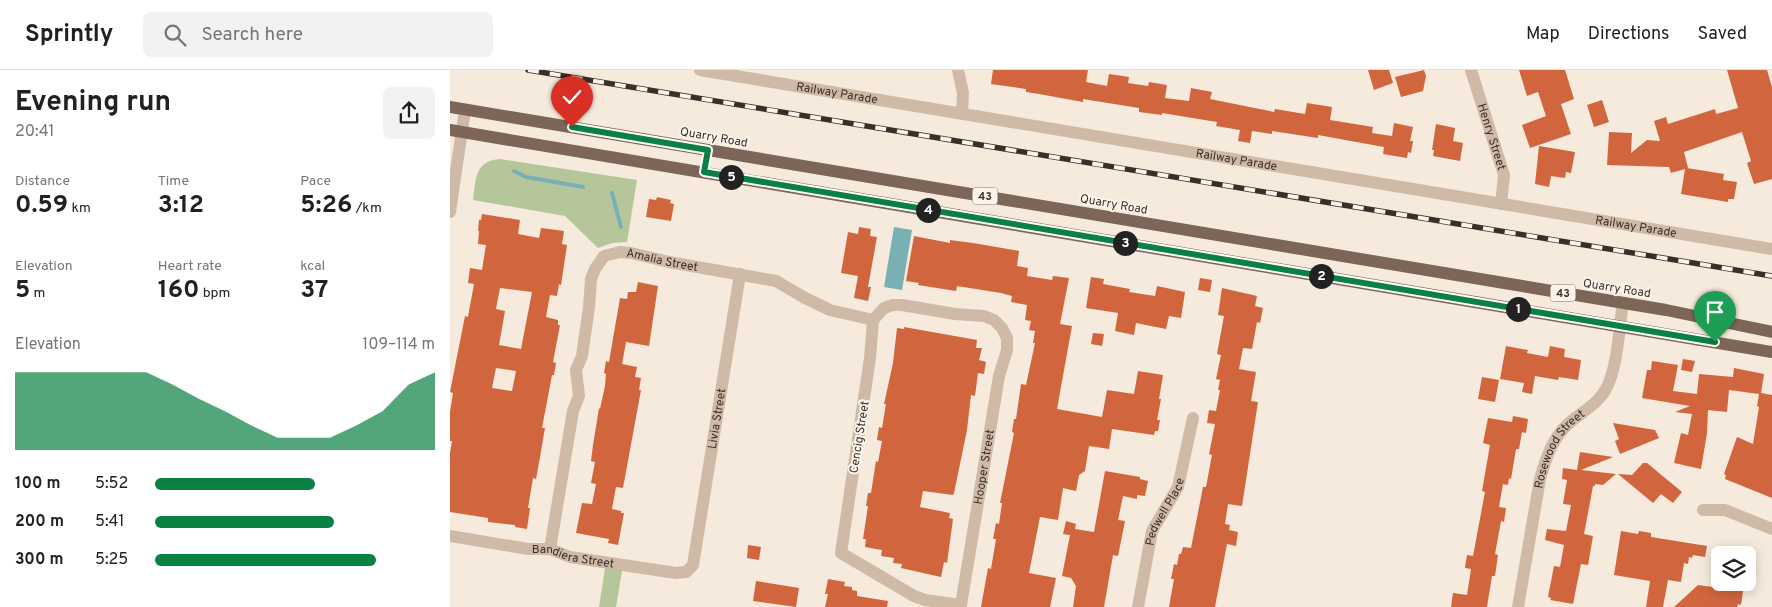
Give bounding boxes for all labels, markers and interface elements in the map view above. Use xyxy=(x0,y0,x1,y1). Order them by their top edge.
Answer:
search box xyxy=(143,12,493,57)
text: Sprintly xyxy=(25,20,113,50)
icon: search xyxy=(161,21,189,49)
text: Search here xyxy=(201,23,303,47)
text: Map xyxy=(1526,23,1560,46)
text: Directions xyxy=(1588,23,1670,46)
text: Saved xyxy=(1698,23,1747,46)
pin xyxy=(551,76,593,127)
street label: Railway Parade xyxy=(795,79,879,109)
icon: check xyxy=(558,83,586,111)
text: Evening run xyxy=(15,85,171,121)
button: share xyxy=(383,87,435,139)
street label: Henry Street xyxy=(1473,102,1509,172)
text: 20:41 xyxy=(15,122,55,142)
street label: Quarry Road xyxy=(679,124,749,152)
street label: Railway Parade xyxy=(1194,146,1278,175)
pin: 5 xyxy=(718,164,744,190)
text: 5 xyxy=(727,169,736,186)
text: Distance xyxy=(15,173,70,190)
text: Time xyxy=(158,173,189,190)
text: Pace xyxy=(300,173,331,190)
road number: 43 xyxy=(972,188,998,204)
text: 0.59 xyxy=(15,190,68,222)
text: 3:12 xyxy=(158,190,204,222)
text: 5:26 xyxy=(300,190,352,222)
street label: Quarry Road xyxy=(1079,191,1149,219)
pin: 4 xyxy=(916,198,940,222)
text: km xyxy=(68,200,91,217)
text: /km xyxy=(352,200,382,217)
text: 4 xyxy=(924,202,933,219)
street label: Railway Parade xyxy=(1594,213,1678,242)
pin: 3 xyxy=(1112,230,1138,256)
text: 3 xyxy=(1121,235,1130,252)
street label: Amalia Street xyxy=(625,246,699,276)
text: Elevation xyxy=(15,258,73,275)
text: Heart rate xyxy=(158,258,222,275)
text: kcal xyxy=(300,258,325,275)
pin: 2 xyxy=(1308,264,1334,288)
text: 2 xyxy=(1317,268,1326,285)
text: 5 xyxy=(15,275,30,307)
text: 160 xyxy=(158,275,199,307)
text: 37 xyxy=(300,275,328,307)
street label: Quarry Road xyxy=(1582,276,1652,302)
road number: 43 xyxy=(1550,284,1576,302)
text: m xyxy=(30,285,45,302)
text: bpm xyxy=(199,285,230,302)
pin xyxy=(1694,291,1736,342)
pin: 1 xyxy=(1506,296,1530,322)
icon: arrive xyxy=(1701,298,1729,326)
text: 1 xyxy=(1516,301,1521,318)
text: Elevation xyxy=(15,335,81,355)
text: 109–114 m xyxy=(362,335,435,355)
street label: Livia Street xyxy=(705,387,730,450)
street label: Cencig Street xyxy=(846,400,874,474)
street label: Rosewood Street xyxy=(1532,407,1588,490)
street label: Hooper Street xyxy=(971,428,999,506)
text: 100 m xyxy=(15,474,61,494)
text: 5:52 xyxy=(95,474,128,494)
street label: Pedwell Place xyxy=(1142,477,1189,547)
text: 200 m xyxy=(15,512,64,532)
text: 5:41 xyxy=(95,512,124,532)
street label: Bandiera Street xyxy=(532,542,615,573)
map controls xyxy=(1711,546,1756,591)
button: layers xyxy=(1711,546,1756,591)
text: 300 m xyxy=(15,550,63,570)
text: 5:25 xyxy=(95,550,128,570)

